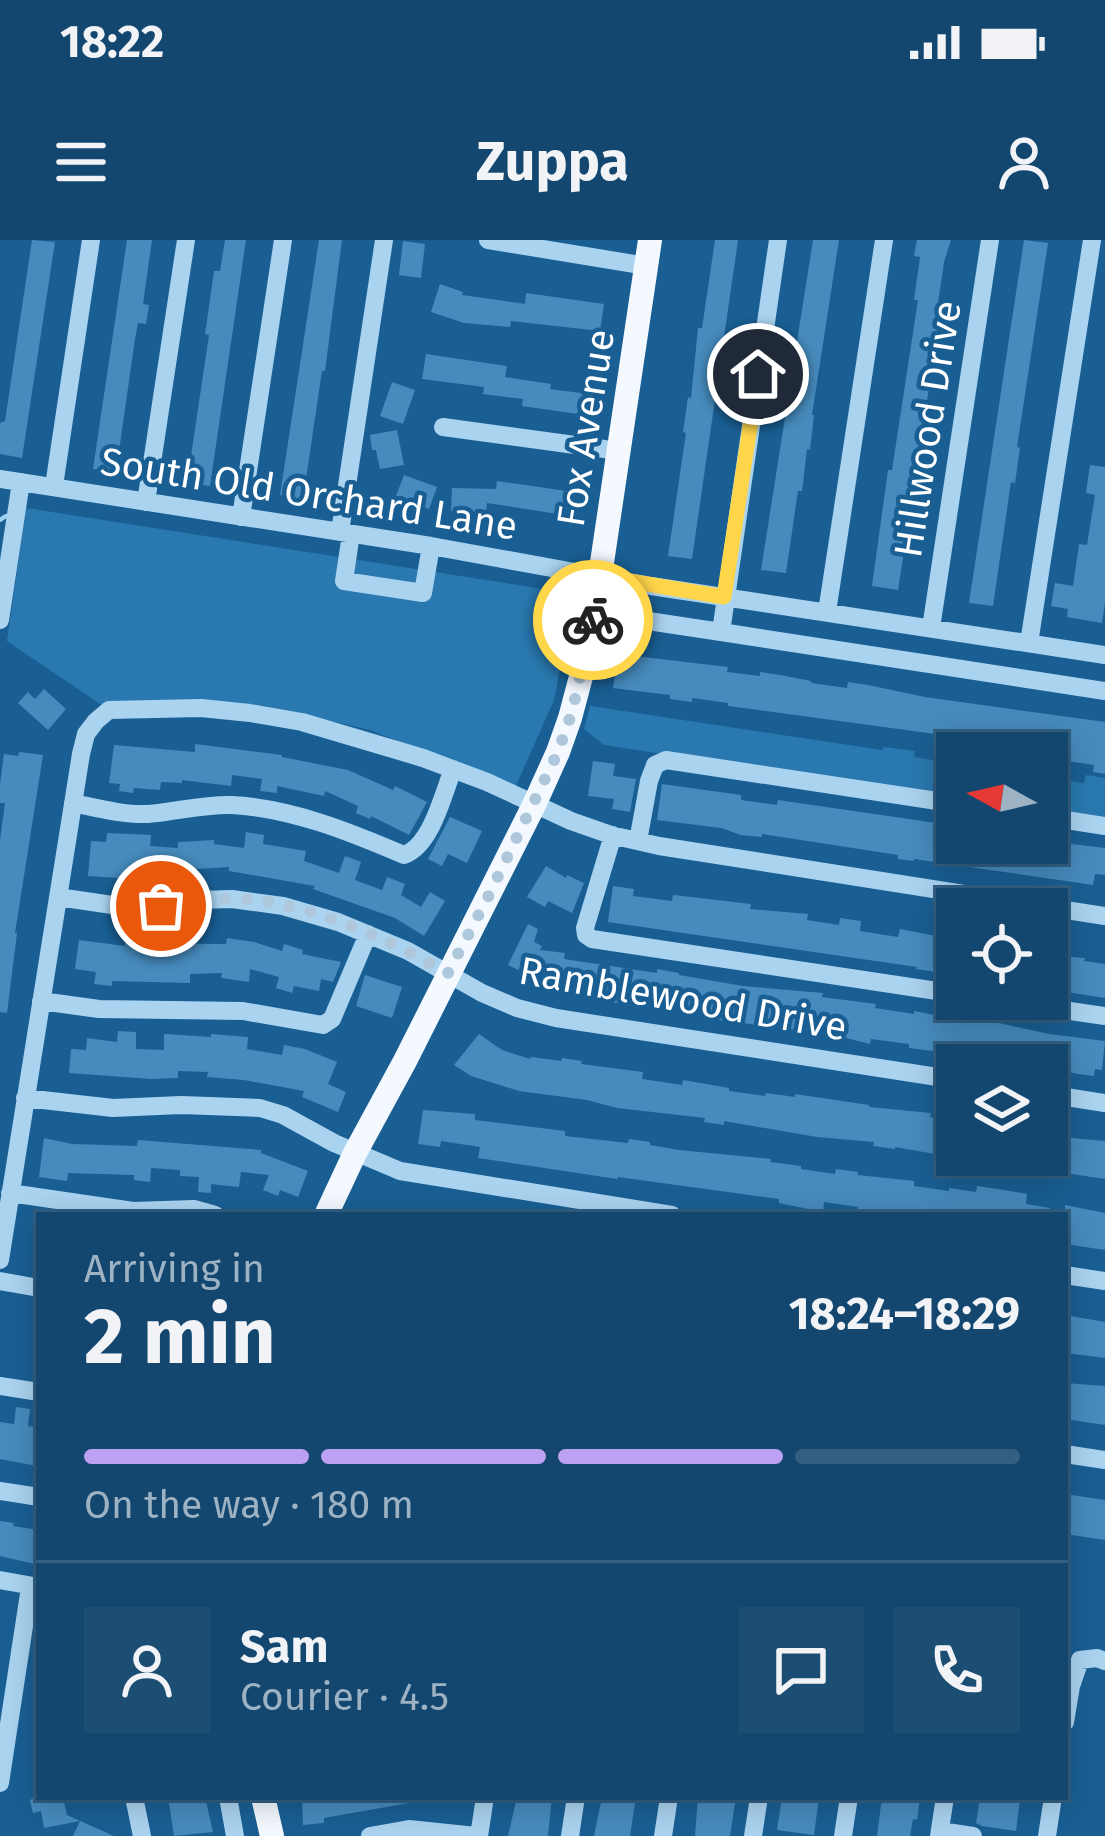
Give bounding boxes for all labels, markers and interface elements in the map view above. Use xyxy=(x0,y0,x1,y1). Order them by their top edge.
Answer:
text: 18:22 xyxy=(60,15,164,69)
icon: menu xyxy=(48,129,114,195)
icon: person xyxy=(991,129,1057,195)
text: Zuppa xyxy=(476,130,629,194)
street label: Hillwood Drive xyxy=(885,297,971,561)
pin xyxy=(707,323,809,425)
street label: Fox Avenue xyxy=(548,326,624,530)
icon: home xyxy=(725,341,791,407)
street label: South Old Orchard Lane xyxy=(97,438,521,550)
courier xyxy=(533,560,653,680)
icon: bike xyxy=(560,587,626,653)
north arrow xyxy=(936,732,1068,864)
map controls xyxy=(936,732,1068,1176)
pin xyxy=(110,855,212,957)
icon: bag xyxy=(128,873,194,939)
button: locate xyxy=(936,888,1068,1020)
street label: Ramblewood Drive xyxy=(515,948,851,1050)
button: layers xyxy=(936,1044,1068,1176)
text: Arriving in xyxy=(84,1246,265,1292)
text: 18:24–18:29 xyxy=(789,1287,1020,1341)
text: 2 min xyxy=(84,1290,276,1384)
text: On the way · 180 m xyxy=(84,1482,414,1528)
button: person xyxy=(84,1607,210,1733)
button: chat xyxy=(738,1607,864,1733)
button: phone xyxy=(894,1607,1020,1733)
text: Sam xyxy=(240,1620,328,1674)
text: Courier · 4.5 xyxy=(240,1674,449,1720)

